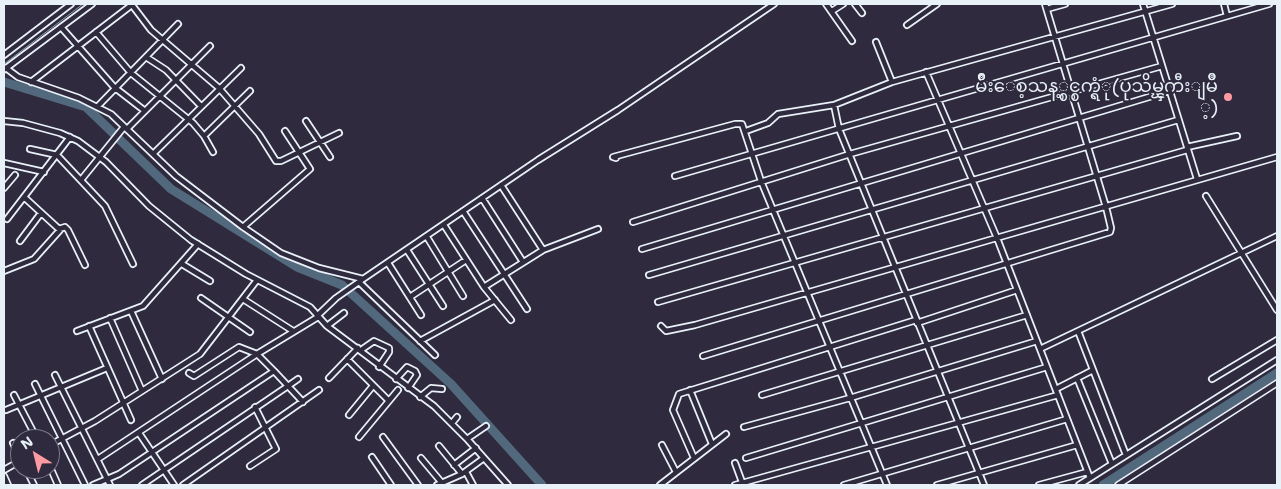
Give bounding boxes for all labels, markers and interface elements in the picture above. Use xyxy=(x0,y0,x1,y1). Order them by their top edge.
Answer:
place label: မ်ိဳးေစ့သန့္စင္စက္ရံု(ပုသိမ္ၾကီးျမိဳ ့) xyxy=(975,76,1218,118)
marker: မ်ိဳးေစ့သန့္စင္စက္ရံု(ပုသိမ္ၾကီးျမိဳ ့) xyxy=(1222,91,1234,103)
north arrow xyxy=(10,429,60,479)
text: N xyxy=(17,432,37,453)

